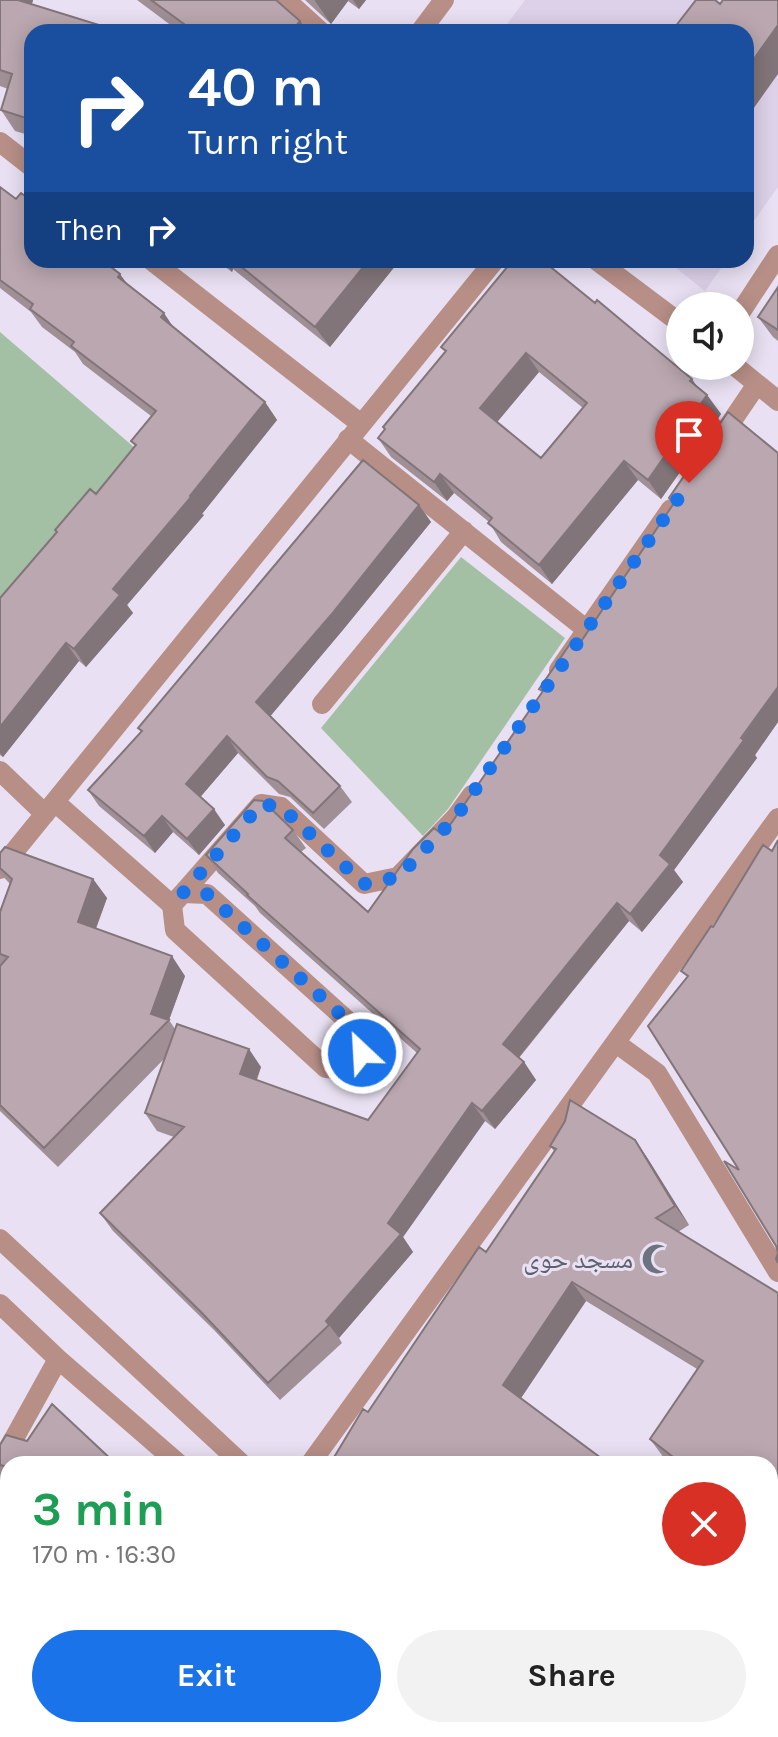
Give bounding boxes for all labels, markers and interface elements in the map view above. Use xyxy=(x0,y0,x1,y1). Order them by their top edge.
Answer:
text: 40 m xyxy=(188,54,324,119)
icon: right xyxy=(56,56,160,160)
text: Turn right xyxy=(188,121,348,163)
icon: right xyxy=(139,208,183,252)
text: Then xyxy=(56,212,123,248)
map controls xyxy=(666,292,754,380)
button: sound xyxy=(666,292,754,380)
pin xyxy=(655,401,723,483)
icon: arrive xyxy=(667,413,711,457)
position arrow xyxy=(320,1011,404,1095)
mosque icon: مسجد حوى xyxy=(640,1242,674,1276)
place label: مسجد حوى xyxy=(523,1244,633,1275)
text: 3 min xyxy=(32,1481,165,1537)
button: close xyxy=(662,1482,746,1566)
text: 170 m · 16:30 xyxy=(32,1539,176,1570)
button: Exit xyxy=(32,1630,381,1722)
button: Share xyxy=(397,1630,746,1722)

